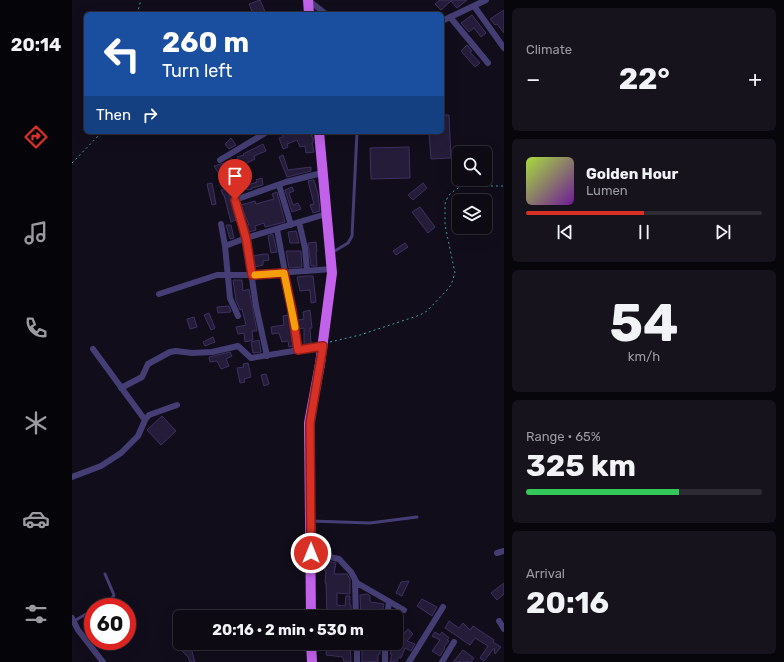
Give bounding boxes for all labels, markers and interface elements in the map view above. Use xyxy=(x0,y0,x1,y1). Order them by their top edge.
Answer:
text: 260 m xyxy=(162,26,249,59)
icon: left xyxy=(96,28,148,80)
text: 20:14 xyxy=(11,34,61,56)
text: Climate xyxy=(526,42,572,57)
text: Turn left xyxy=(162,60,232,82)
text: 22° xyxy=(619,61,670,97)
text: − xyxy=(526,66,540,93)
text: + xyxy=(748,66,762,93)
icon: right xyxy=(139,104,161,126)
text: Then xyxy=(96,106,131,124)
icon: directions xyxy=(22,123,50,151)
map controls xyxy=(452,146,492,234)
button: search xyxy=(452,146,492,186)
pin xyxy=(218,159,252,200)
icon: arrive xyxy=(224,165,246,187)
text: Golden Hour xyxy=(586,165,678,183)
text: Lumen xyxy=(586,183,628,198)
button: layers xyxy=(452,194,492,234)
icon: music xyxy=(22,219,50,247)
icon: previous xyxy=(554,221,576,243)
icon: pause xyxy=(633,221,655,243)
icon: next xyxy=(712,221,734,243)
text: 54 xyxy=(609,292,679,354)
icon: phone xyxy=(22,314,50,342)
text: km/h xyxy=(628,349,660,364)
icon: climate xyxy=(22,409,50,437)
text: Range · 65% xyxy=(526,429,601,444)
text: 325 km xyxy=(526,448,636,484)
icon: car xyxy=(22,505,50,533)
position arrow xyxy=(290,532,332,574)
text: Arrival xyxy=(526,566,565,581)
text: 20:16 xyxy=(526,585,609,621)
speed limit sign: 60 xyxy=(84,598,136,650)
icon: filters xyxy=(22,600,50,628)
text: 20:16 · 2 min · 530 m xyxy=(212,621,364,639)

